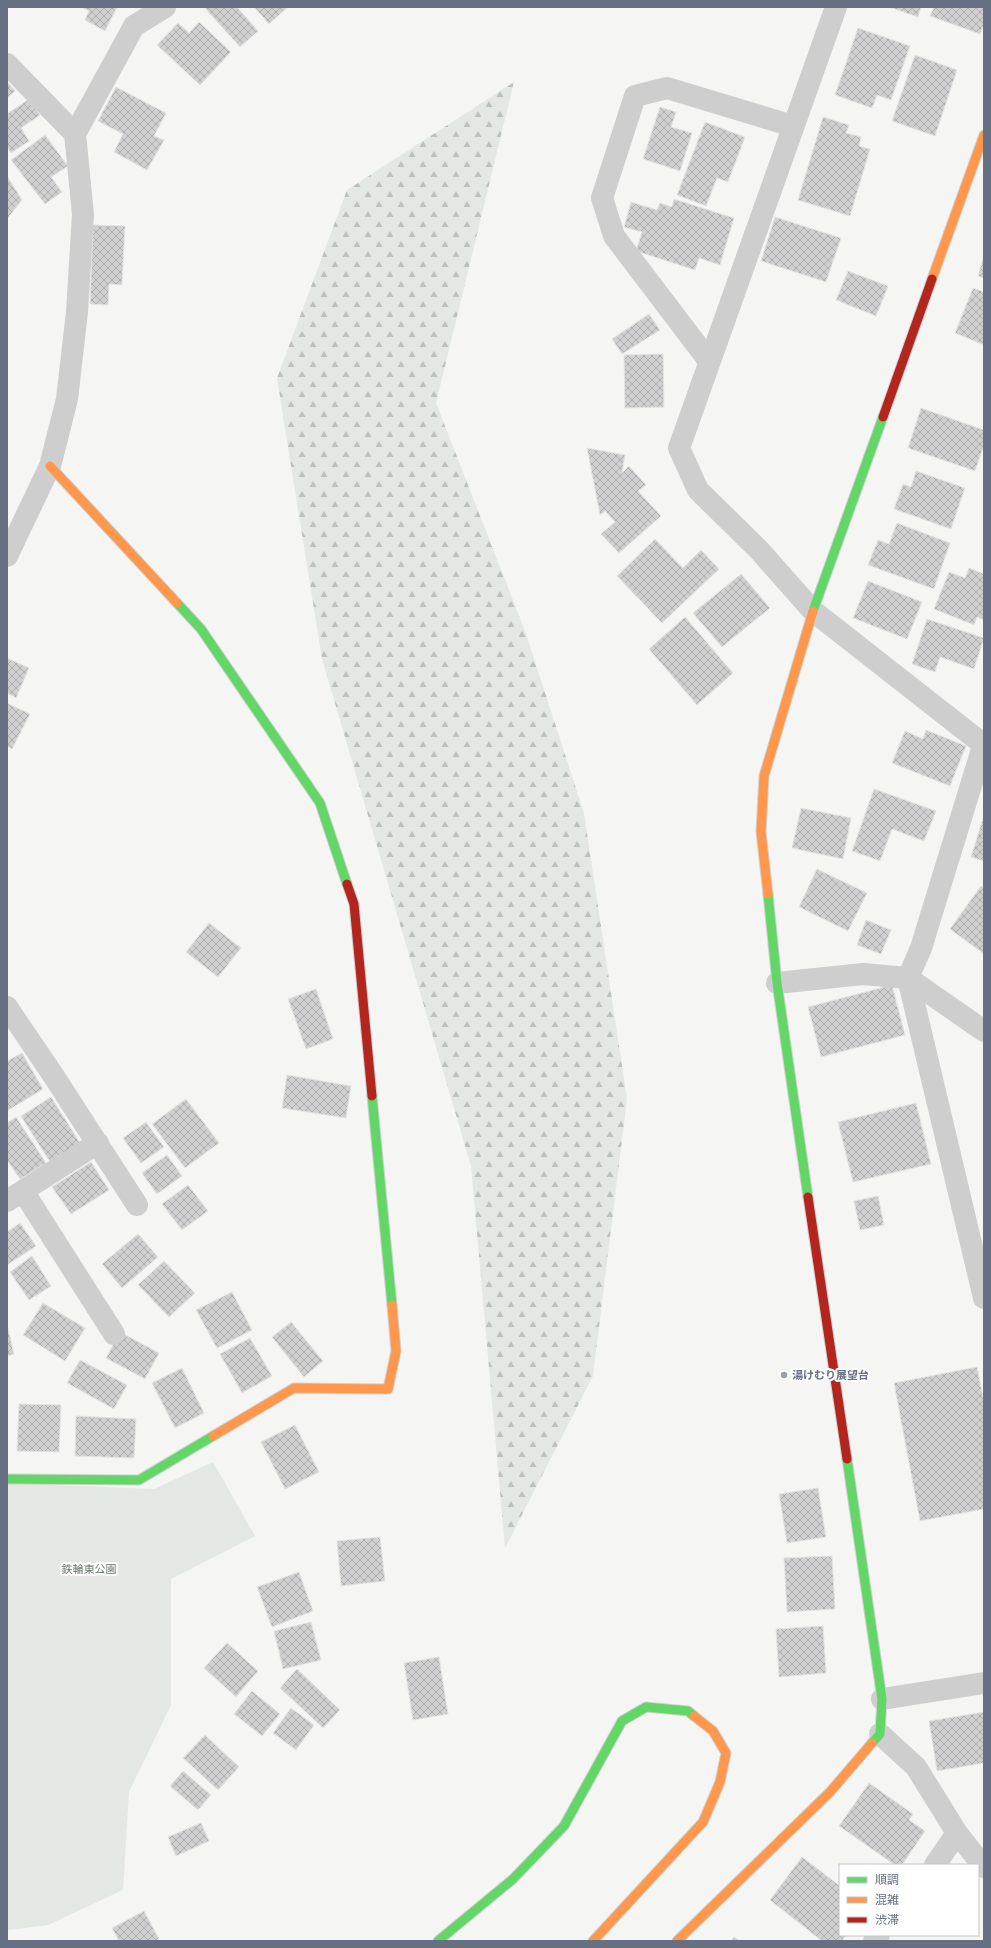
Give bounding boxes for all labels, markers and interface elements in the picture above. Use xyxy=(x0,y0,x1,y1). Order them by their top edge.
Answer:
place label: 湯けむり展望台 xyxy=(792,1369,869,1382)
marker: 湯けむり展望台 xyxy=(779,1370,789,1380)
park label: 鉄輪東公園 xyxy=(62,1563,117,1576)
legend xyxy=(839,1864,979,1936)
text: 順調 xyxy=(875,1873,899,1887)
text: 混雑 xyxy=(875,1893,899,1907)
text: 渋滞 xyxy=(875,1913,899,1927)

